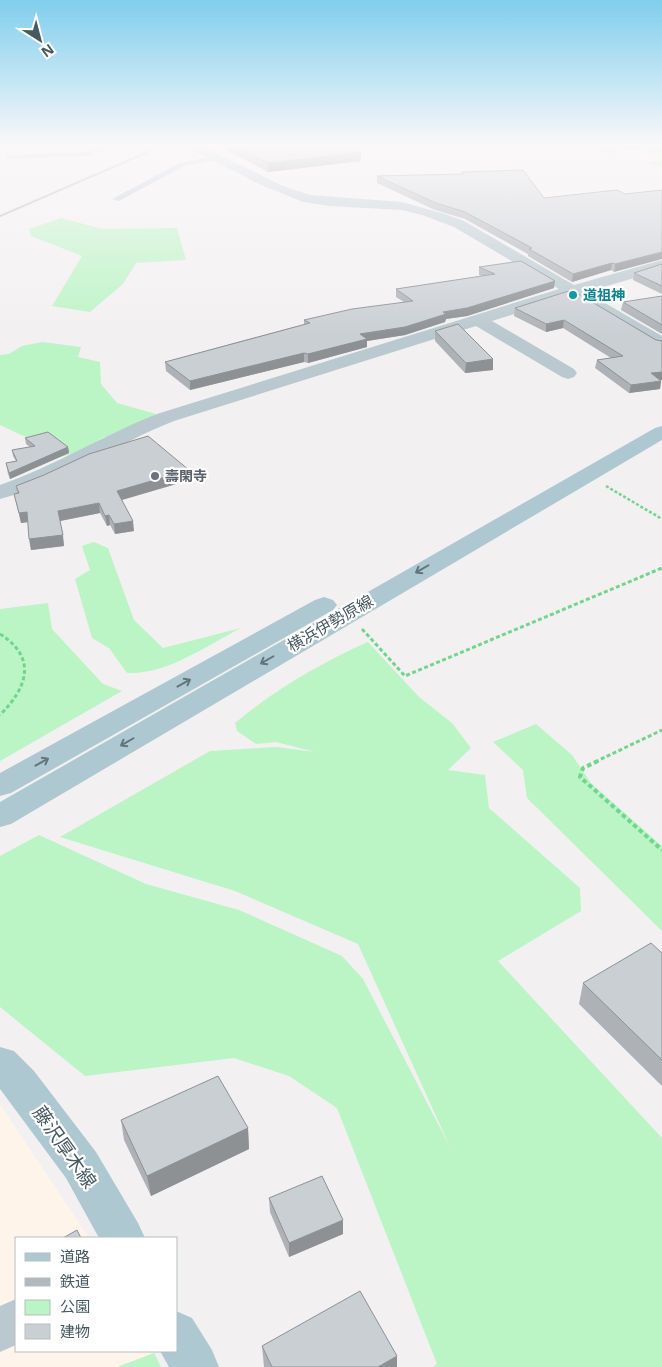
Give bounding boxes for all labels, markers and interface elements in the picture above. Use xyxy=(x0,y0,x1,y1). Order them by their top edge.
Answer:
north arrow xyxy=(15,15,65,65)
text: N xyxy=(38,40,58,62)
place label: 道祖神 xyxy=(583,285,625,304)
marker: 道祖神 xyxy=(567,289,579,301)
place label: 壽閑寺 xyxy=(165,466,207,485)
marker: 壽閑寺 xyxy=(149,470,161,482)
one-way arrow xyxy=(416,565,430,575)
street label: 横浜伊勢原線 xyxy=(283,589,377,657)
one-way arrow xyxy=(260,655,274,665)
one-way arrow xyxy=(177,678,192,688)
one-way arrow xyxy=(120,738,134,748)
one-way arrow xyxy=(35,757,50,767)
street label: 藤沢厚木線 xyxy=(27,1101,103,1193)
legend xyxy=(15,1237,178,1352)
text: 道路 xyxy=(60,1246,90,1266)
text: 鉄道 xyxy=(60,1271,90,1291)
text: 公園 xyxy=(60,1296,90,1316)
text: 建物 xyxy=(60,1321,90,1341)

